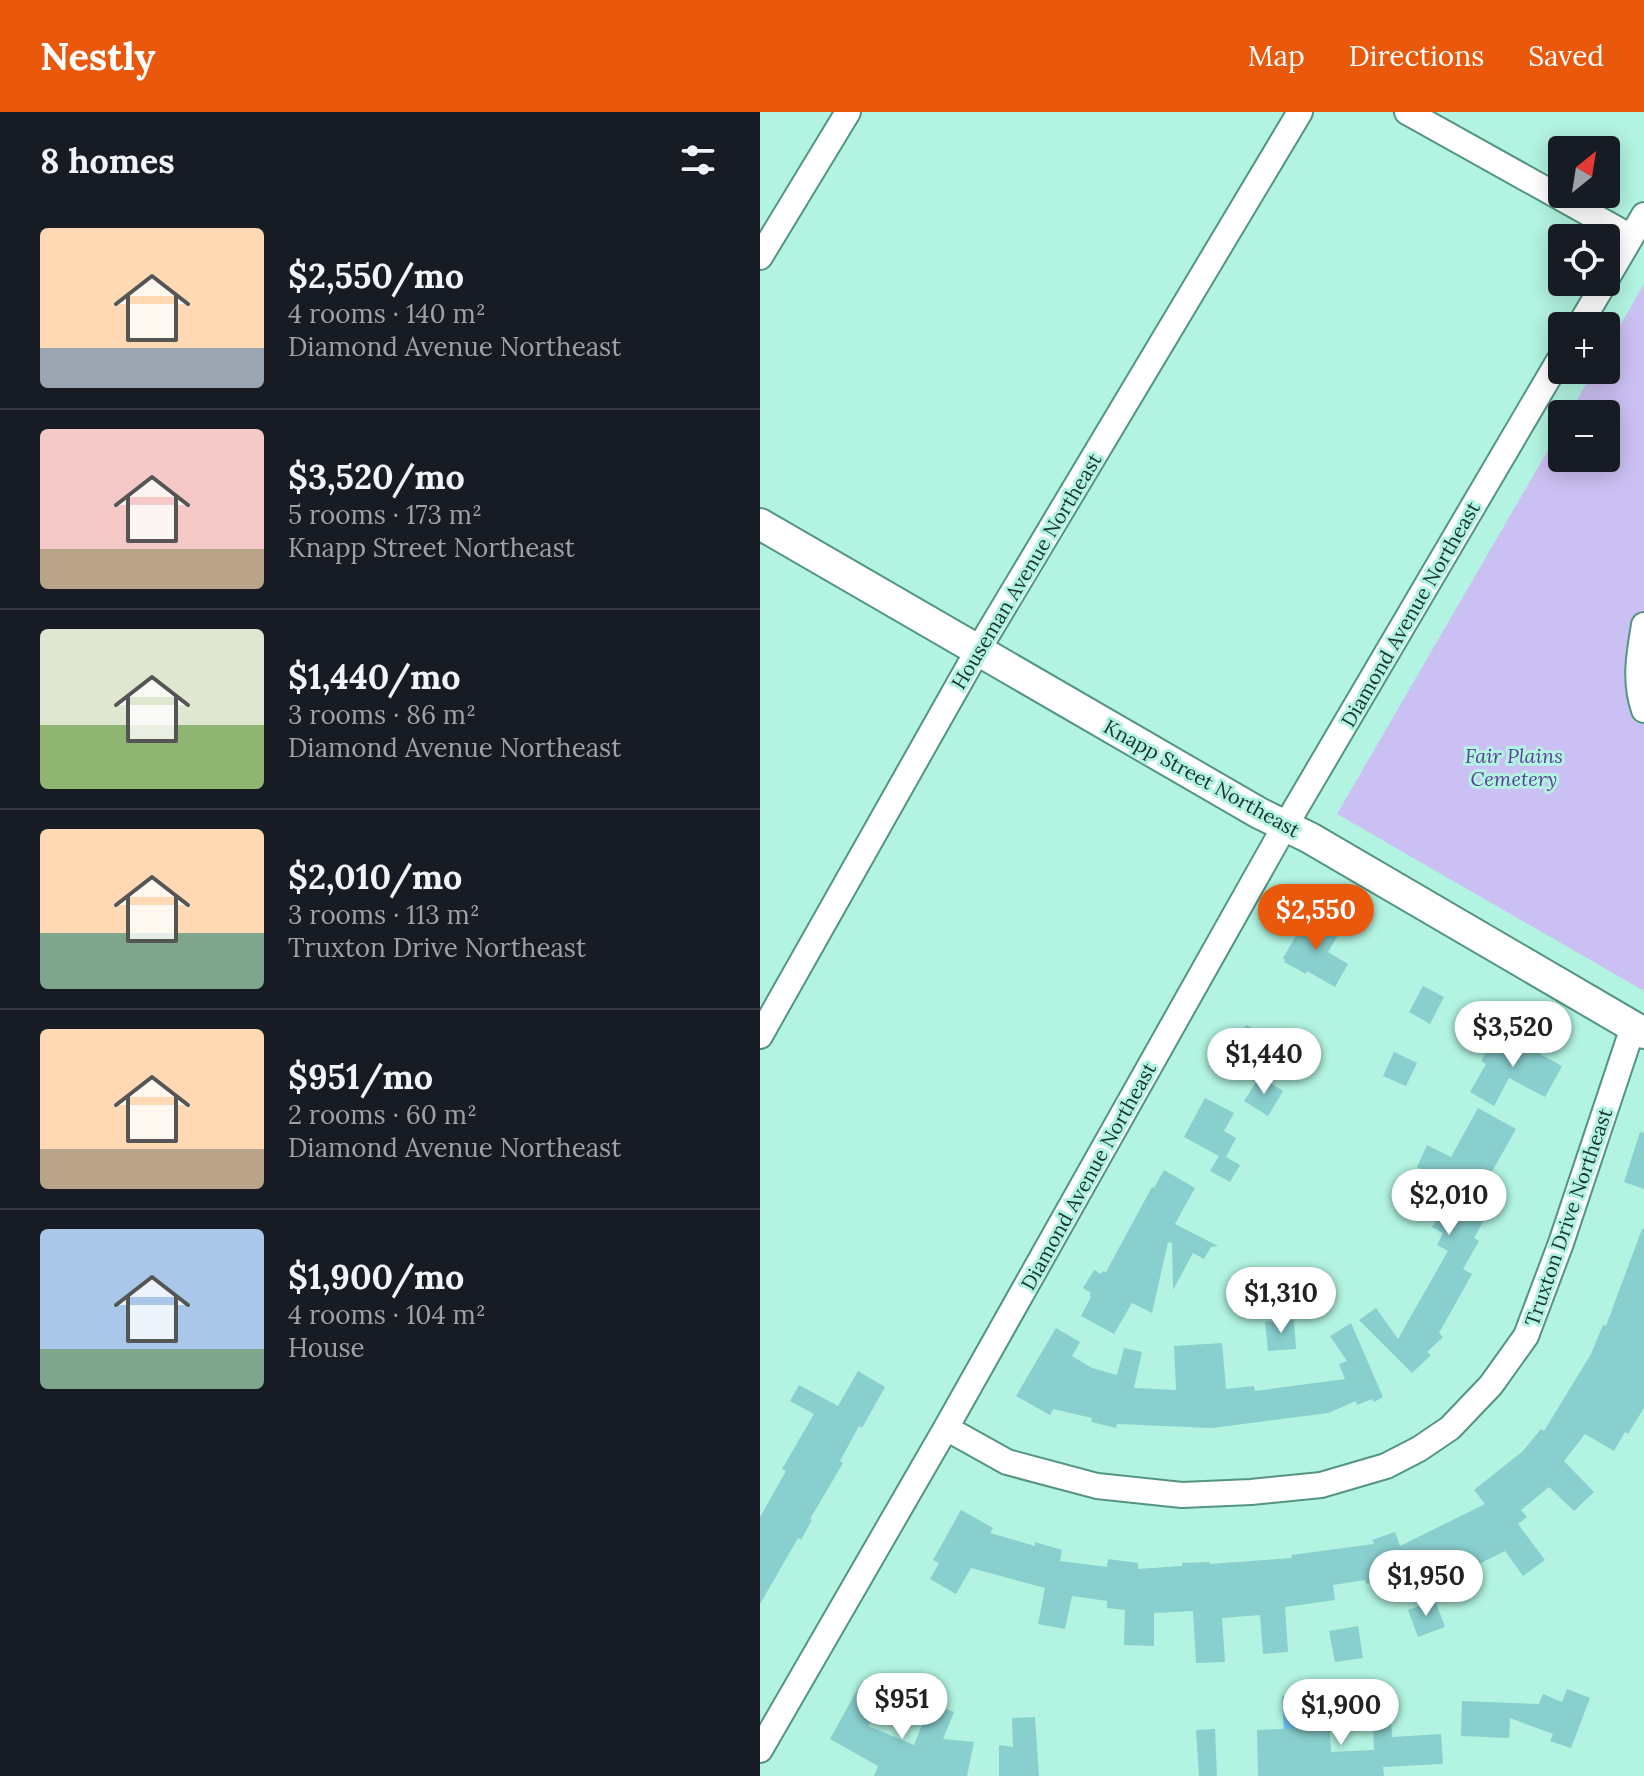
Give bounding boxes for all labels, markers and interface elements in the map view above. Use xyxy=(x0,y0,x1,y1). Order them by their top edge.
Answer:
text: Nestly xyxy=(40,32,155,80)
text: Map xyxy=(1248,38,1305,74)
text: Directions xyxy=(1349,38,1484,74)
text: Saved xyxy=(1528,38,1604,74)
north arrow xyxy=(1548,136,1620,208)
map controls xyxy=(1548,136,1620,472)
icon: filters xyxy=(676,138,720,182)
text: 8 homes xyxy=(40,139,175,182)
button: locate xyxy=(1548,224,1620,296)
text: $2,550/mo xyxy=(288,254,464,297)
icon: home xyxy=(104,260,200,356)
text: 4 rooms · 140 m² xyxy=(288,297,486,330)
button: + xyxy=(1548,312,1620,384)
text: Diamond Avenue Northeast xyxy=(288,330,621,363)
button: − xyxy=(1548,400,1620,472)
street label: Houseman Avenue Northeast xyxy=(945,448,1107,694)
text: $3,520/mo xyxy=(288,455,465,498)
icon: home xyxy=(104,461,200,557)
street label: Diamond Avenue Northeast xyxy=(1335,497,1485,731)
text: 5 rooms · 173 m² xyxy=(288,498,482,531)
text: Knapp Street Northeast xyxy=(288,531,575,564)
text: $1,440/mo xyxy=(288,655,461,698)
icon: home xyxy=(104,661,200,757)
text: 3 rooms · 86 m² xyxy=(288,698,476,731)
street label: Knapp Street Northeast xyxy=(1099,714,1305,843)
text: Diamond Avenue Northeast xyxy=(288,731,621,764)
park label: Fair Plains Cemetery xyxy=(1465,743,1563,791)
text: $2,010/mo xyxy=(288,855,462,898)
icon: home xyxy=(104,861,200,957)
pin: $2,550 xyxy=(1251,884,1381,952)
text: $2,550 xyxy=(1276,893,1356,926)
text: 3 rooms · 113 m² xyxy=(288,898,480,931)
text: Truxton Drive Northeast xyxy=(288,931,586,964)
pin: $3,520 xyxy=(1448,1001,1578,1069)
text: $3,520 xyxy=(1473,1010,1553,1043)
pin: $1,440 xyxy=(1199,1028,1329,1096)
text: $1,440 xyxy=(1225,1037,1303,1070)
text: $951/mo xyxy=(288,1055,433,1098)
street label: Diamond Avenue Northeast xyxy=(1015,1058,1161,1294)
icon: home xyxy=(104,1061,200,1157)
text: 2 rooms · 60 m² xyxy=(288,1098,477,1131)
street label: Truxton Drive Northeast xyxy=(1519,1104,1617,1329)
text: Diamond Avenue Northeast xyxy=(288,1131,621,1164)
pin: $2,010 xyxy=(1384,1169,1514,1237)
text: $2,010 xyxy=(1410,1178,1488,1211)
text: $1,900/mo xyxy=(288,1255,464,1298)
icon: home xyxy=(104,1261,200,1357)
pin: $1,310 xyxy=(1216,1267,1346,1335)
text: $1,310 xyxy=(1244,1276,1318,1309)
text: 4 rooms · 104 m² xyxy=(288,1298,486,1331)
text: House xyxy=(288,1331,365,1364)
pin: $1,950 xyxy=(1361,1550,1491,1618)
text: $1,950 xyxy=(1387,1559,1465,1592)
pin: $951 xyxy=(855,1673,949,1741)
pin: $1,900 xyxy=(1276,1679,1406,1747)
text: $951 xyxy=(875,1682,929,1715)
text: $1,900 xyxy=(1301,1688,1381,1721)

